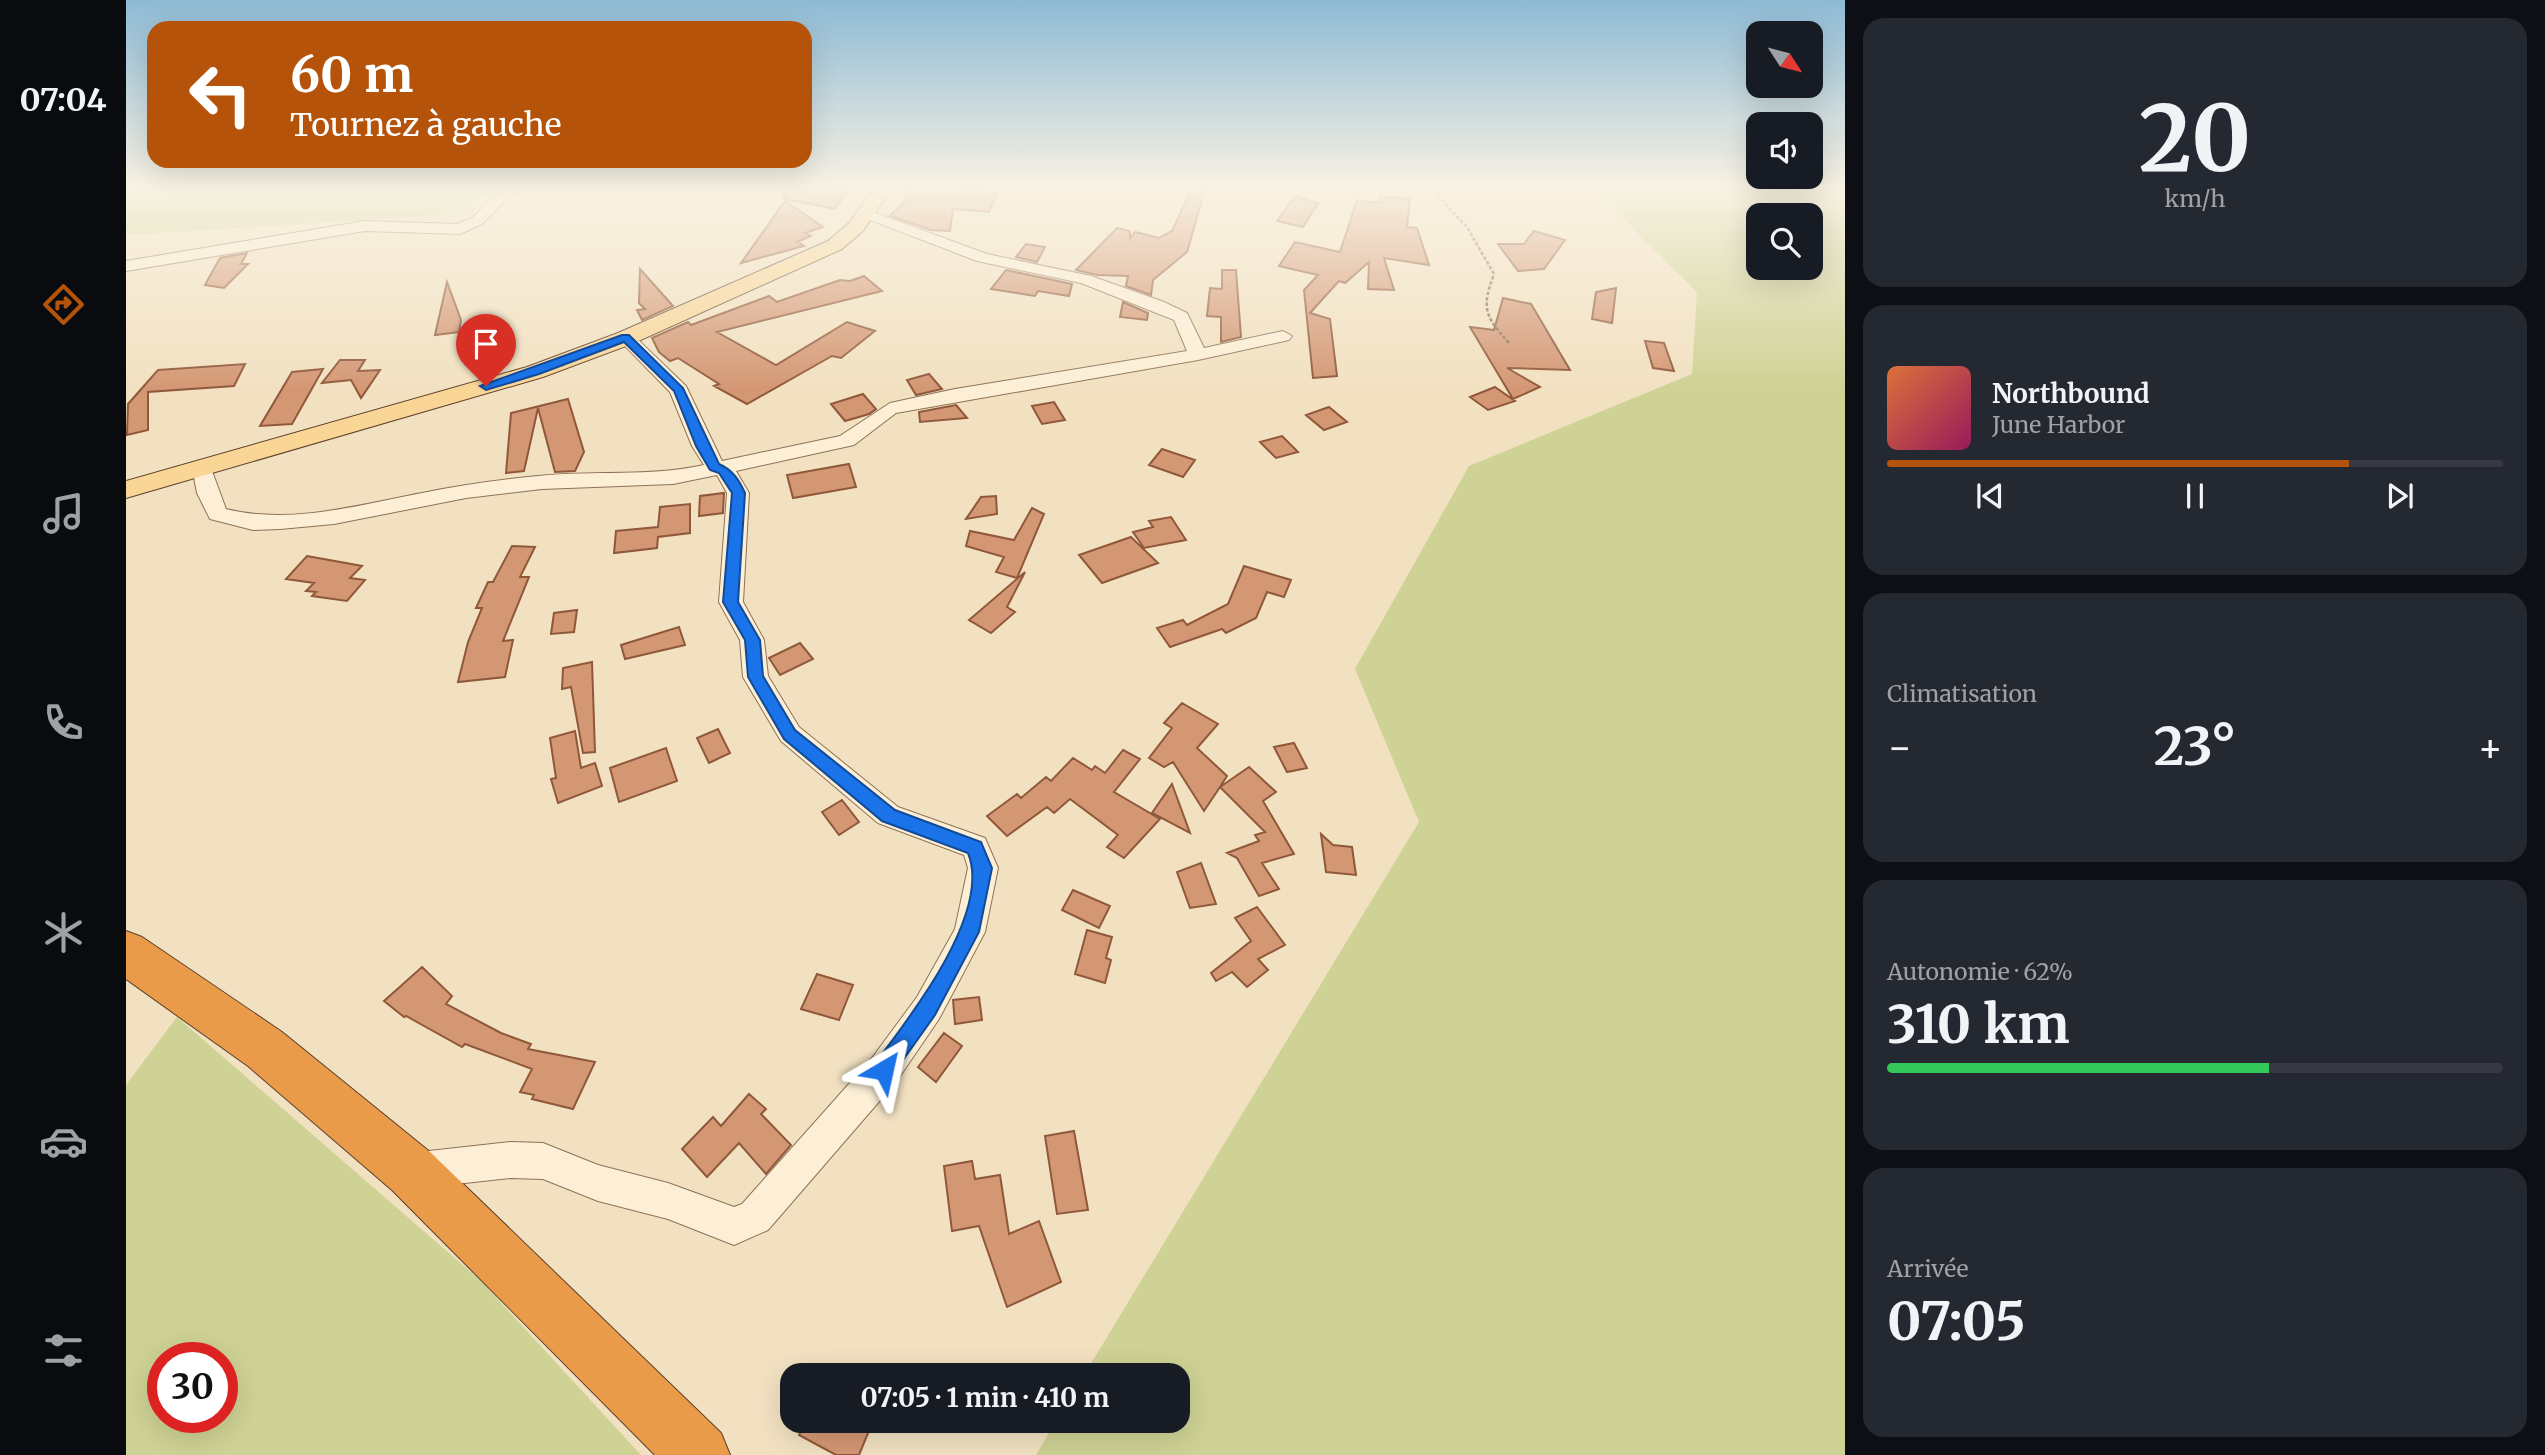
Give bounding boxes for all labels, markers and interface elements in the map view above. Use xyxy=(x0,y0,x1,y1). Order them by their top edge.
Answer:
north arrow xyxy=(1746,21,1824,98)
map controls xyxy=(1746,21,1823,280)
text: 60 m xyxy=(290,44,413,105)
icon: left xyxy=(175,49,266,140)
text: 07:04 xyxy=(19,80,107,120)
text: 20 xyxy=(2139,81,2251,196)
text: Tournez à gauche xyxy=(290,105,561,145)
button: sound xyxy=(1746,112,1823,189)
text: km/h xyxy=(2165,184,2225,213)
button: search xyxy=(1746,203,1823,280)
icon: directions xyxy=(39,280,88,329)
pin xyxy=(456,314,516,386)
icon: arrive xyxy=(467,325,505,363)
text: Northbound xyxy=(1992,377,2150,410)
text: June Harbor xyxy=(1992,410,2125,439)
icon: previous xyxy=(1971,477,2009,515)
icon: pause xyxy=(2176,477,2214,515)
icon: next xyxy=(2381,477,2419,515)
icon: music xyxy=(39,489,88,538)
text: Climatisation xyxy=(1887,679,2037,708)
icon: phone xyxy=(39,698,88,747)
text: 23° xyxy=(2154,714,2236,779)
text: − xyxy=(1887,724,1912,771)
text: + xyxy=(2478,724,2503,771)
icon: climate xyxy=(39,908,88,957)
text: Autonomie · 62% xyxy=(1887,957,2073,986)
text: 310 km xyxy=(1887,992,2070,1057)
position arrow xyxy=(847,1033,921,1107)
icon: car xyxy=(39,1117,88,1166)
text: Arrivée xyxy=(1887,1254,1969,1283)
text: 07:05 xyxy=(1887,1289,2026,1354)
icon: filters xyxy=(39,1326,88,1375)
speed limit sign: 30 xyxy=(147,1342,238,1433)
text: 07:05 · 1 min · 410 m xyxy=(861,1381,1109,1414)

